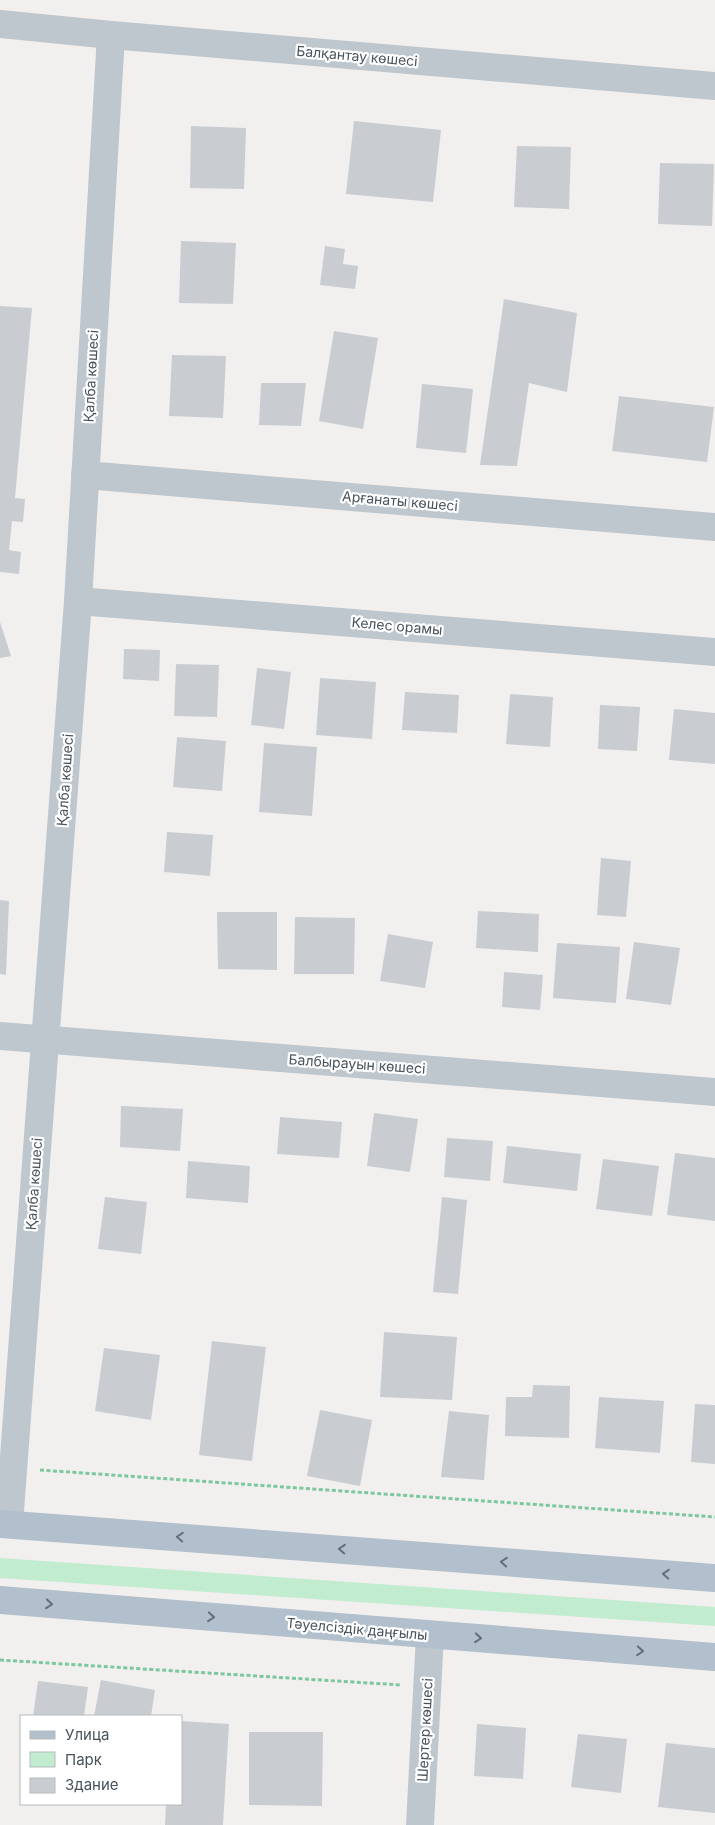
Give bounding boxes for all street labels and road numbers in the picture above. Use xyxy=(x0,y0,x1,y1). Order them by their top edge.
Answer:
street label: Балқантау көшесі xyxy=(296,42,418,69)
street label: Қалба көшесі xyxy=(80,329,101,423)
street label: Арғанаты көшесі xyxy=(341,487,459,514)
street label: Келес орамы xyxy=(351,613,443,638)
street label: Қалба көшесі xyxy=(53,733,76,827)
street label: Балбырауын көшесі xyxy=(288,1050,426,1077)
street label: Қалба көшесі xyxy=(22,1137,45,1231)
street label: Тәуелсіздік даңғылы xyxy=(286,1614,428,1643)
street label: Шертер көшесі xyxy=(413,1678,436,1782)

